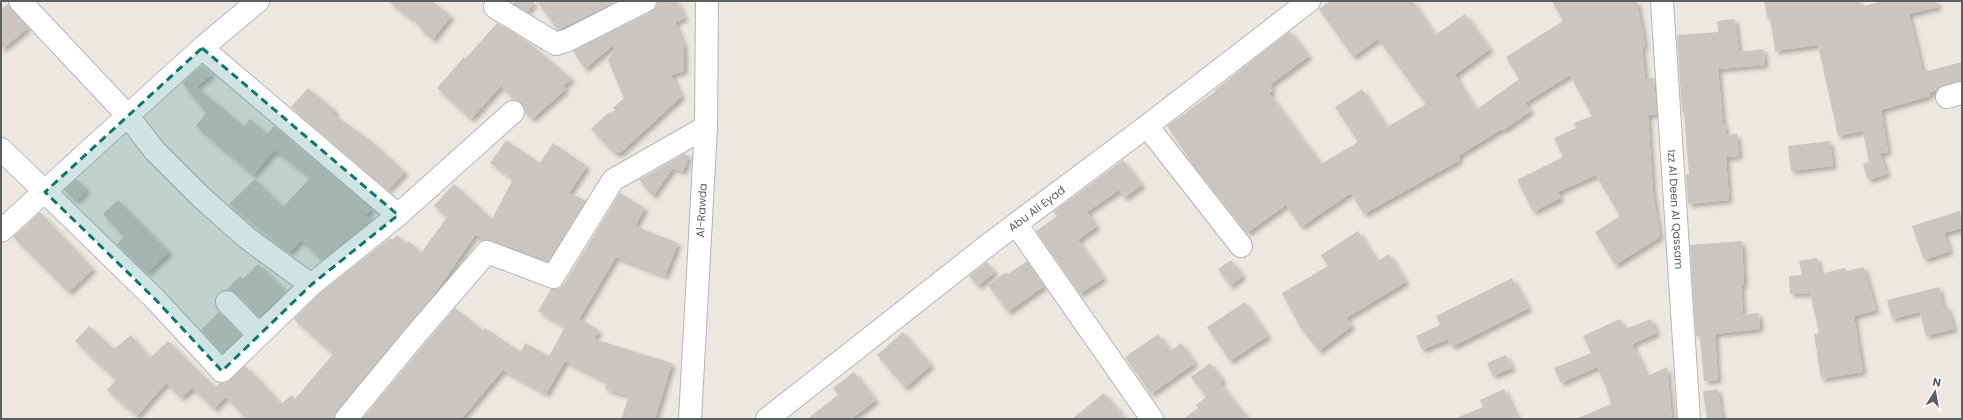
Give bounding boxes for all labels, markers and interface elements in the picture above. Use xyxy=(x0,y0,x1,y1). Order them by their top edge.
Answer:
street label: Izz Al Deen Al Qassam xyxy=(1664,149,1687,270)
street label: Abu Ali Eyad xyxy=(1005,182,1068,235)
street label: Al-Rawda xyxy=(692,183,711,238)
north arrow xyxy=(1915,372,1955,412)
text: N xyxy=(1931,374,1942,391)

